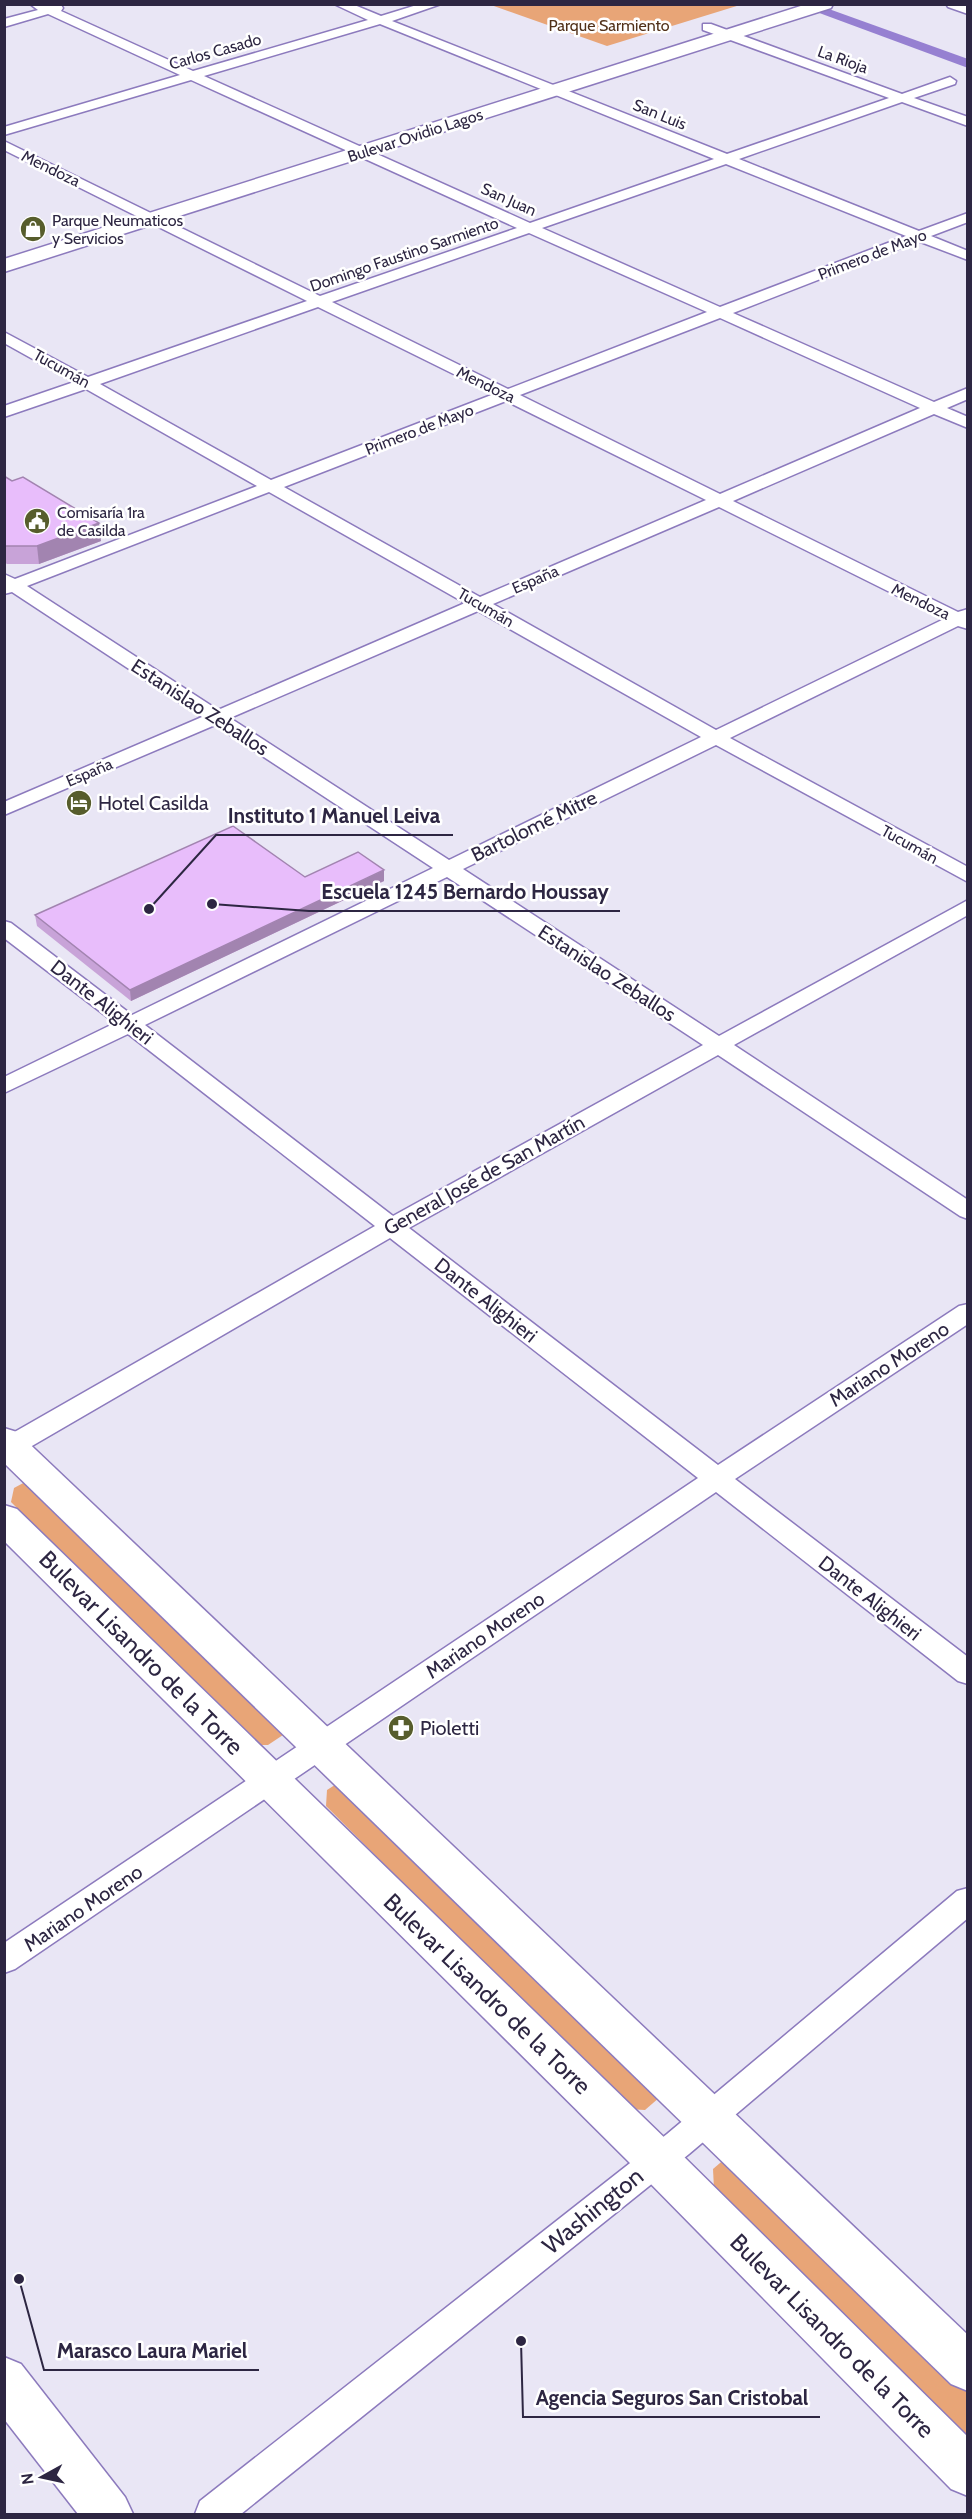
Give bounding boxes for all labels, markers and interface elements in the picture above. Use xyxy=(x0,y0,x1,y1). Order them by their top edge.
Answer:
park label: Parque Sarmiento xyxy=(548,16,670,35)
street label: Carlos Casado xyxy=(167,29,264,74)
street label: La Rioja xyxy=(815,42,871,77)
street label: San Luis xyxy=(630,95,690,134)
street label: Bulevar Ovidio Lagos xyxy=(345,105,486,166)
street label: Mendoza xyxy=(18,146,83,191)
street label: San Juan xyxy=(478,179,539,220)
place label: Parque Neumaticos y Servicios xyxy=(52,211,183,248)
street label: Domingo Faustino Sarmiento xyxy=(307,213,501,296)
shop icon: Parque Neumaticos y Servicios xyxy=(18,214,48,244)
street label: Primero de Mayo xyxy=(815,225,929,284)
street label: Tucumán xyxy=(30,345,93,392)
street label: Mendoza xyxy=(453,362,518,407)
street label: Primero de Mayo xyxy=(362,400,476,459)
place label: Comisaría 1ra de Casilda xyxy=(57,503,145,540)
public building icon: Comisaría 1ra de Casilda xyxy=(22,506,52,536)
street label: España xyxy=(509,561,562,598)
street label: Mendoza xyxy=(888,579,953,624)
street label: Tucumán xyxy=(454,584,517,631)
street label: Estanislao Zeballos xyxy=(127,654,273,760)
street label: España xyxy=(63,754,116,791)
street label: Bartolomé Mitre xyxy=(467,785,601,867)
hotel icon: Hotel Casilda xyxy=(64,788,94,818)
place label: Hotel Casilda xyxy=(98,791,209,815)
callout: Instituto 1 Manuel Leiva xyxy=(216,796,453,835)
text: Instituto 1 Manuel Leiva xyxy=(228,803,441,828)
street label: Tucumán xyxy=(878,821,941,868)
callout: Escuela 1245 Bernardo Houssay xyxy=(309,872,620,911)
text: Escuela 1245 Bernardo Houssay xyxy=(321,879,609,904)
street label: Estanislao Zeballos xyxy=(534,920,680,1026)
street label: Dante Alighieri xyxy=(46,955,158,1049)
street label: General José de San Martín xyxy=(379,1110,589,1240)
street label: Dante Alighieri xyxy=(430,1253,542,1347)
street label: Mariano Moreno xyxy=(825,1316,953,1412)
street label: Bulevar Lisandro de la Torre xyxy=(33,1545,249,1761)
street label: Dante Alighieri xyxy=(814,1551,926,1645)
street label: Mariano Moreno xyxy=(421,1586,549,1684)
pharmacy icon: Pioletti xyxy=(386,1713,416,1743)
place label: Pioletti xyxy=(420,1716,479,1740)
street label: Mariano Moreno xyxy=(19,1859,147,1957)
street label: Bulevar Lisandro de la Torre xyxy=(378,1887,597,2100)
street label: Washington xyxy=(536,2161,649,2260)
street label: Bulevar Lisandro de la Torre xyxy=(724,2228,940,2444)
callout: Marasco Laura Mariel xyxy=(44,2331,259,2370)
text: Marasco Laura Mariel xyxy=(57,2338,248,2363)
callout: Agencia Seguros San Cristobal xyxy=(523,2378,820,2417)
text: Agencia Seguros San Cristobal xyxy=(536,2385,809,2410)
north arrow xyxy=(12,2447,72,2507)
text: N xyxy=(17,2472,38,2486)

